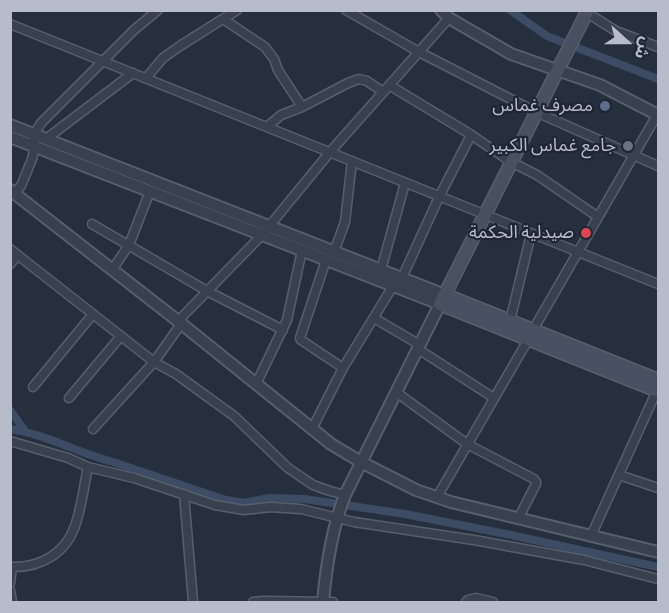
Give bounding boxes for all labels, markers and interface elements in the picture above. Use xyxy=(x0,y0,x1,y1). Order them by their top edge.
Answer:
north arrow xyxy=(597,12,657,72)
text: ش xyxy=(630,34,658,63)
place label: مصرف غماس xyxy=(492,95,593,117)
marker: مصرف غماس xyxy=(598,99,612,113)
place label: جامع غماس الكبير xyxy=(489,135,616,157)
marker: جامع غماس الكبير xyxy=(621,139,635,153)
place label: صيدلية الحكمة xyxy=(469,222,574,244)
marker: صيدلية الحكمة xyxy=(579,226,593,240)

